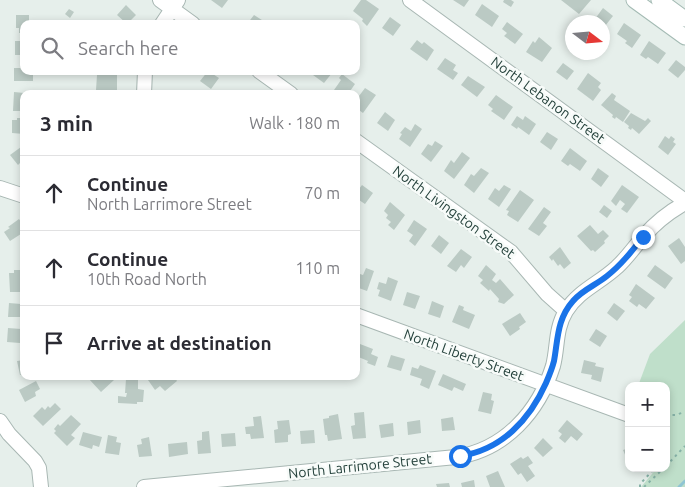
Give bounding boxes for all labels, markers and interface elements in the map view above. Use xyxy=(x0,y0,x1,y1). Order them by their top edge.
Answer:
north arrow xyxy=(565,15,610,60)
search box xyxy=(20,20,360,75)
icon: search xyxy=(38,34,66,62)
text: Search here xyxy=(78,37,178,59)
street label: North Lebanon Street xyxy=(488,53,608,147)
text: 3 min xyxy=(40,111,93,135)
text: Walk · 180 m xyxy=(249,114,340,132)
street label: North Livingston Street xyxy=(390,162,519,262)
text: Continue xyxy=(87,173,168,195)
icon: ahead xyxy=(40,179,68,207)
text: 70 m xyxy=(304,184,340,202)
text: North Larrimore Street xyxy=(87,195,252,213)
route end xyxy=(632,226,655,249)
text: Continue xyxy=(87,248,168,270)
icon: ahead xyxy=(40,254,68,282)
text: 110 m xyxy=(295,259,340,277)
text: 10th Road North xyxy=(87,270,207,288)
street label: North Liberty Street xyxy=(402,326,527,384)
icon: arrive xyxy=(40,329,68,357)
text: Arrive at destination xyxy=(87,332,272,354)
map controls xyxy=(625,382,670,472)
button: + xyxy=(625,382,670,427)
button: − xyxy=(625,427,670,472)
route start xyxy=(449,445,472,468)
street label: North Larrimore Street xyxy=(287,450,433,481)

